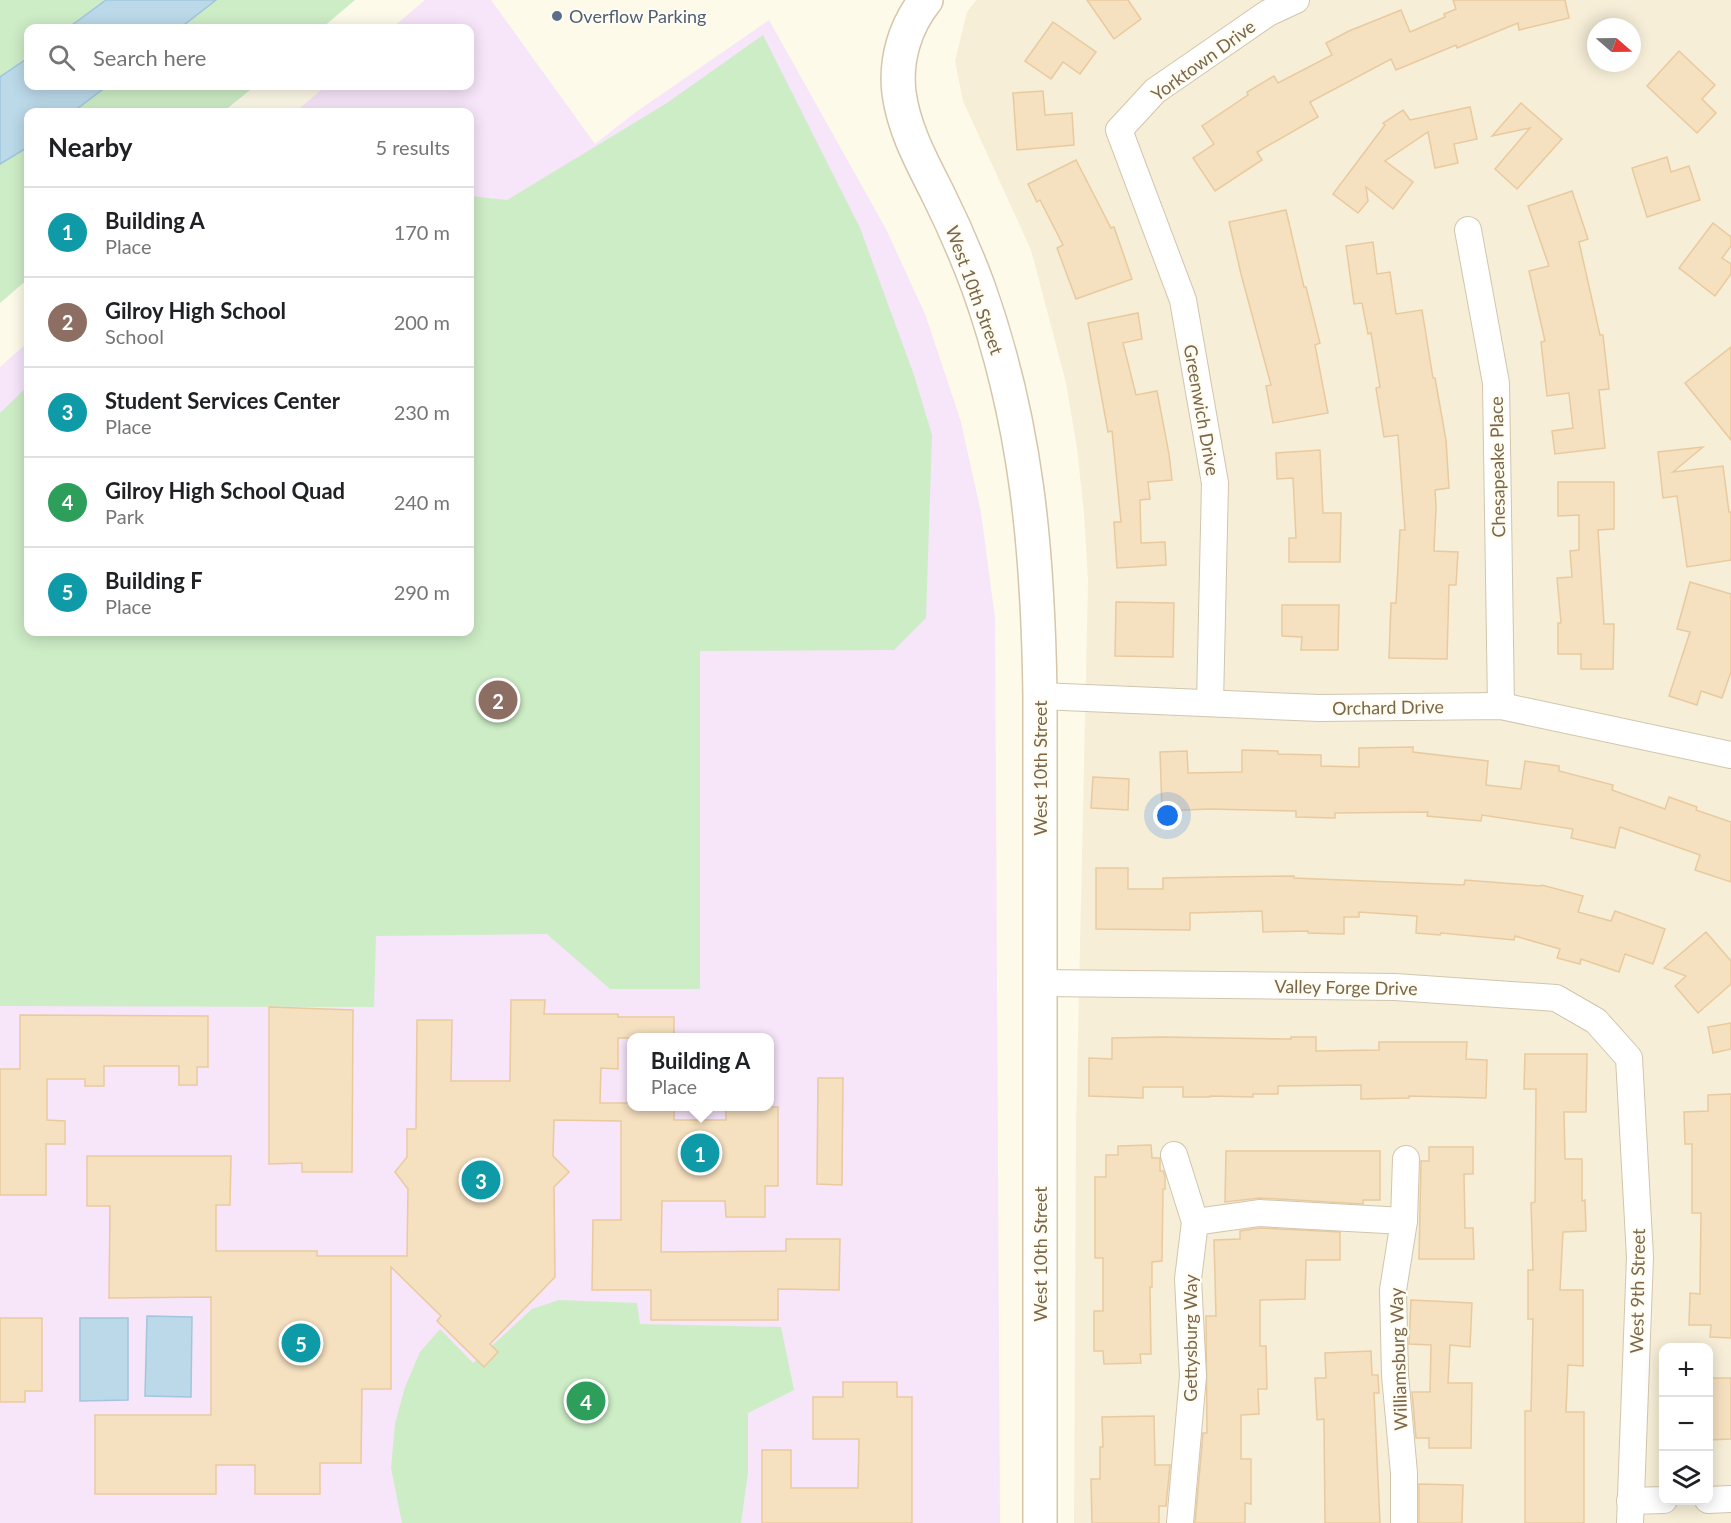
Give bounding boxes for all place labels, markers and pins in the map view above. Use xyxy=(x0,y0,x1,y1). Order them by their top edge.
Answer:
place label: Overflow Parking xyxy=(569,5,706,27)
marker: Overflow Parking xyxy=(550,9,564,23)
pin: 2 xyxy=(478,678,518,722)
pin: 1 xyxy=(680,1130,720,1176)
pin: 3 xyxy=(462,1158,500,1202)
pin: 5 xyxy=(282,1320,320,1366)
pin: 4 xyxy=(566,1378,606,1424)

